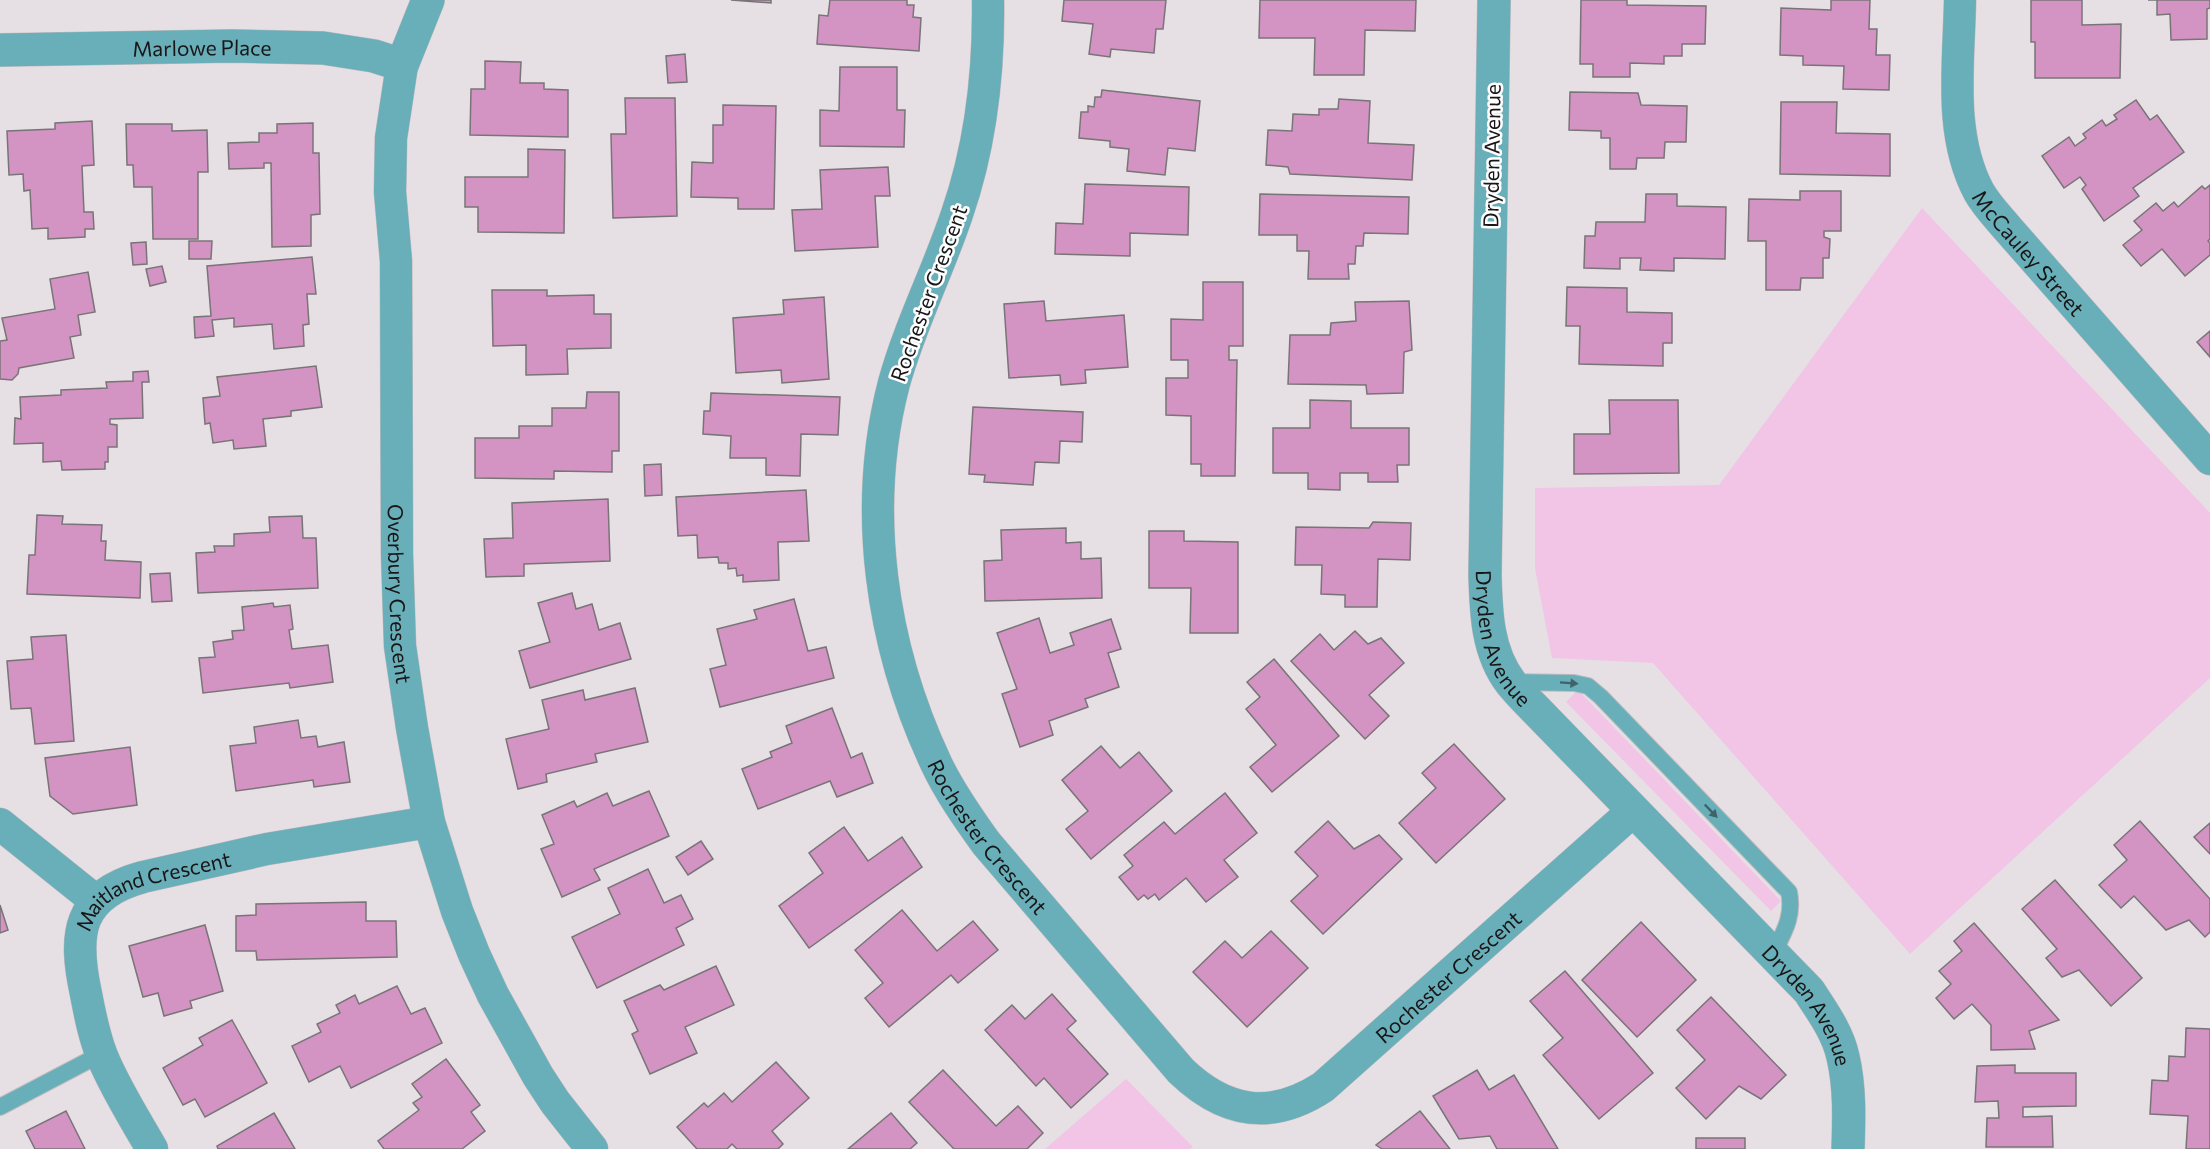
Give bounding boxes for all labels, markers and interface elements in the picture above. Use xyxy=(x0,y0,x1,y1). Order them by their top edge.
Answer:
street label: Marlowe Place xyxy=(132,33,272,60)
street label: Dryden Avenue xyxy=(1477,84,1505,228)
street label: McCauley Street xyxy=(1968,185,2090,320)
street label: Rochester Crescent xyxy=(884,201,972,385)
street label: Overbury Crescent xyxy=(384,504,418,685)
street label: Dryden Avenue xyxy=(1472,570,1537,711)
one-way arrow xyxy=(1559,678,1578,688)
street label: Rochester Crescent xyxy=(923,755,1053,919)
one-way arrow xyxy=(1704,803,1717,818)
street label: Maitland Crescent xyxy=(69,845,233,934)
street label: Rochester Crescent xyxy=(1370,905,1525,1047)
street label: Dryden Avenue xyxy=(1758,939,1857,1068)

